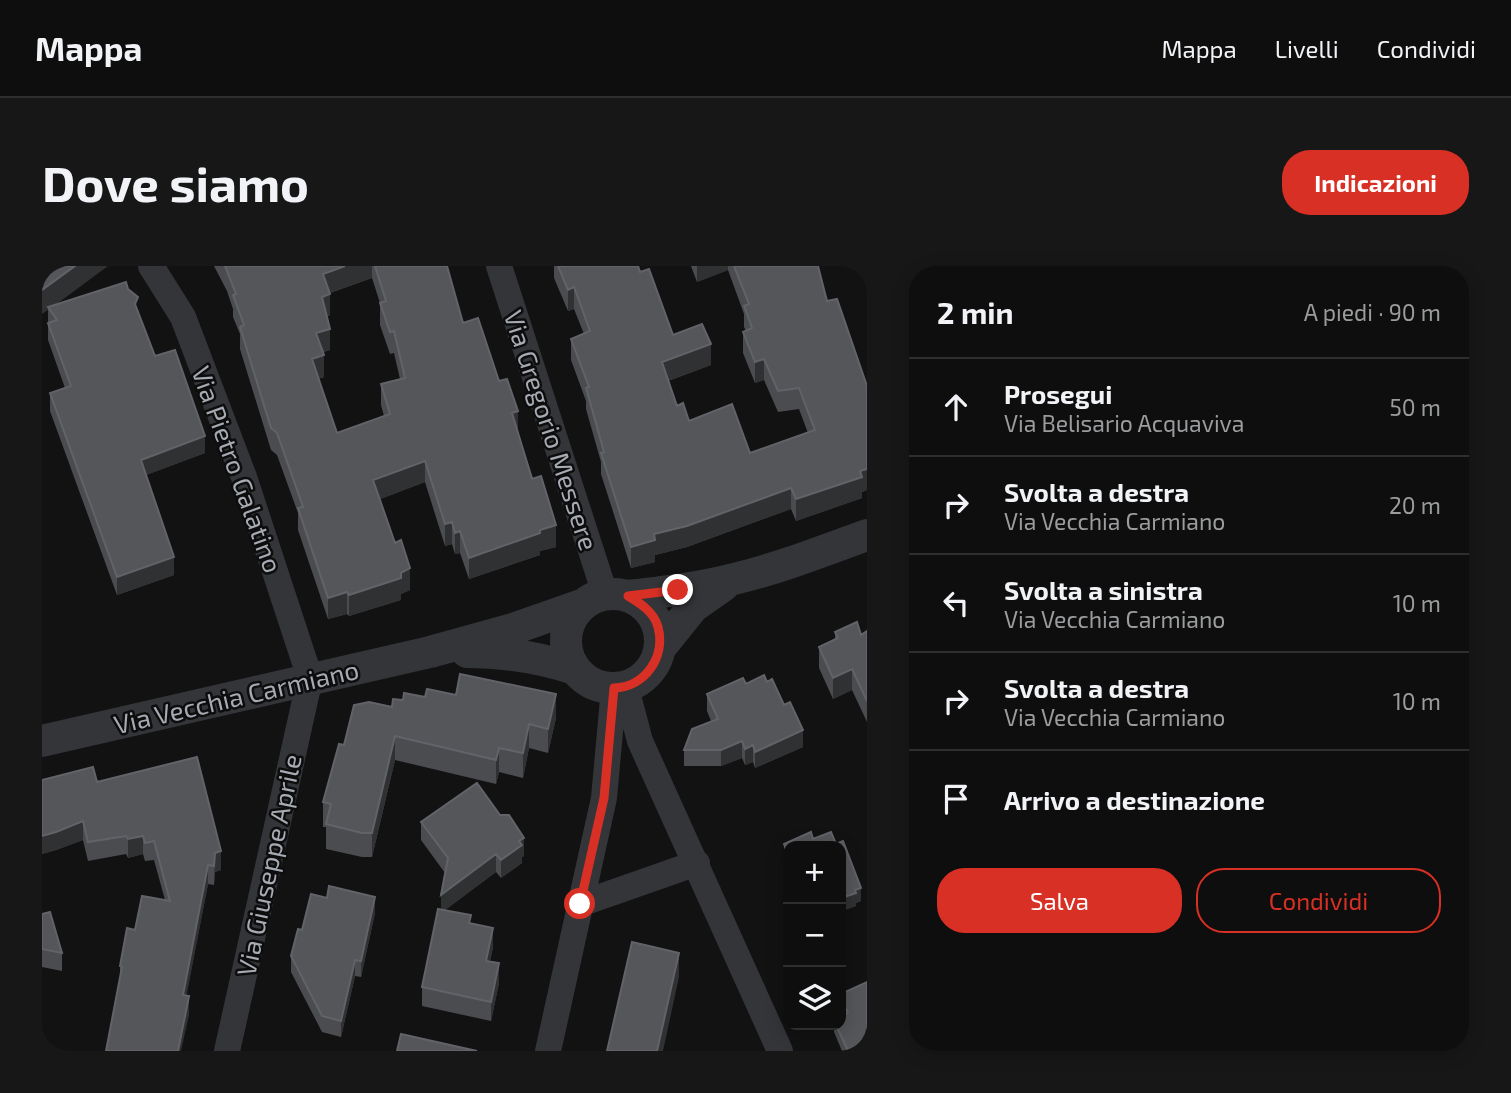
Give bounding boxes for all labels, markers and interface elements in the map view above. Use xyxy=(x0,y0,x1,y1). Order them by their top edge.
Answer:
text: Mappa xyxy=(35,28,142,68)
text: Mappa xyxy=(1161,34,1237,63)
text: Livelli xyxy=(1275,34,1339,63)
text: Condividi xyxy=(1377,34,1476,63)
button: Indicazioni xyxy=(1282,150,1469,215)
text: Dove siamo xyxy=(42,153,309,212)
text: 2 min xyxy=(937,294,1014,330)
text: A piedi · 90 m xyxy=(1304,298,1441,326)
street label: Via Gregorio Messere xyxy=(499,306,605,554)
street label: Via Pietro Galatino xyxy=(186,362,290,576)
text: Prosegui xyxy=(1004,378,1112,409)
icon: ahead xyxy=(937,388,975,426)
text: 50 m xyxy=(1390,393,1441,421)
text: Via Belisario Acquaviva xyxy=(1004,409,1244,437)
text: Svolta a destra xyxy=(1004,476,1189,507)
icon: right xyxy=(937,486,975,524)
text: 20 m xyxy=(1389,491,1441,519)
text: Via Vecchia Carmiano xyxy=(1004,507,1225,535)
route end xyxy=(662,574,693,605)
text: Svolta a sinistra xyxy=(1004,574,1203,605)
icon: left xyxy=(937,584,975,622)
text: 10 m xyxy=(1393,589,1441,617)
text: Via Vecchia Carmiano xyxy=(1004,605,1225,633)
street label: Via Vecchia Carmiano xyxy=(111,653,361,739)
text: Svolta a destra xyxy=(1004,672,1189,703)
icon: right xyxy=(937,682,975,720)
text: 10 m xyxy=(1393,687,1441,715)
text: Via Vecchia Carmiano xyxy=(1004,703,1225,731)
street label: Via Giuseppe Aprile xyxy=(229,751,307,979)
icon: arrive xyxy=(937,780,975,818)
text: Arrivo a destinazione xyxy=(1004,784,1265,815)
map controls xyxy=(783,841,846,1030)
button: + xyxy=(783,841,846,904)
button: Salva xyxy=(937,868,1182,933)
button: Condividi xyxy=(1196,868,1441,933)
route start xyxy=(564,888,595,919)
button: − xyxy=(783,904,846,967)
button: layers xyxy=(783,967,846,1030)

